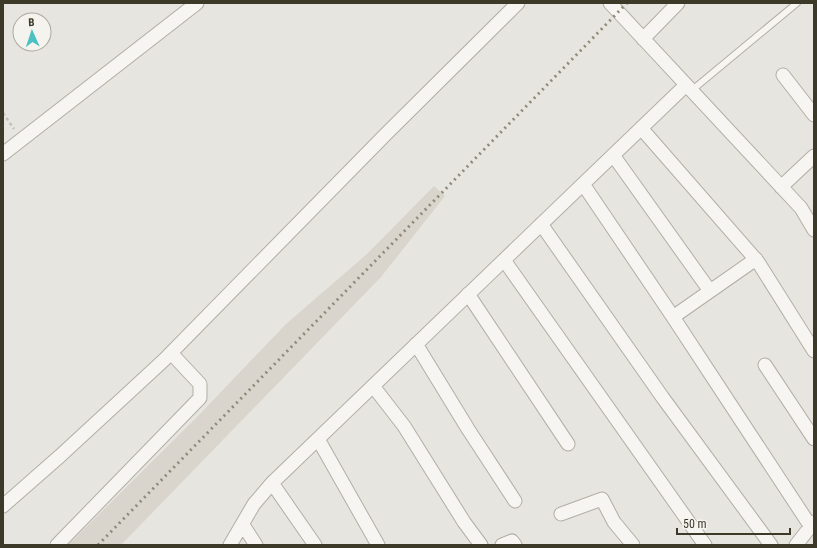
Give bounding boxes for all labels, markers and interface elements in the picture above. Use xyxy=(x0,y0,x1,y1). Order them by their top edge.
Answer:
north arrow xyxy=(12,12,52,52)
text: B xyxy=(28,16,35,29)
scale bar xyxy=(677,510,790,536)
text: 50 m xyxy=(683,517,707,531)

